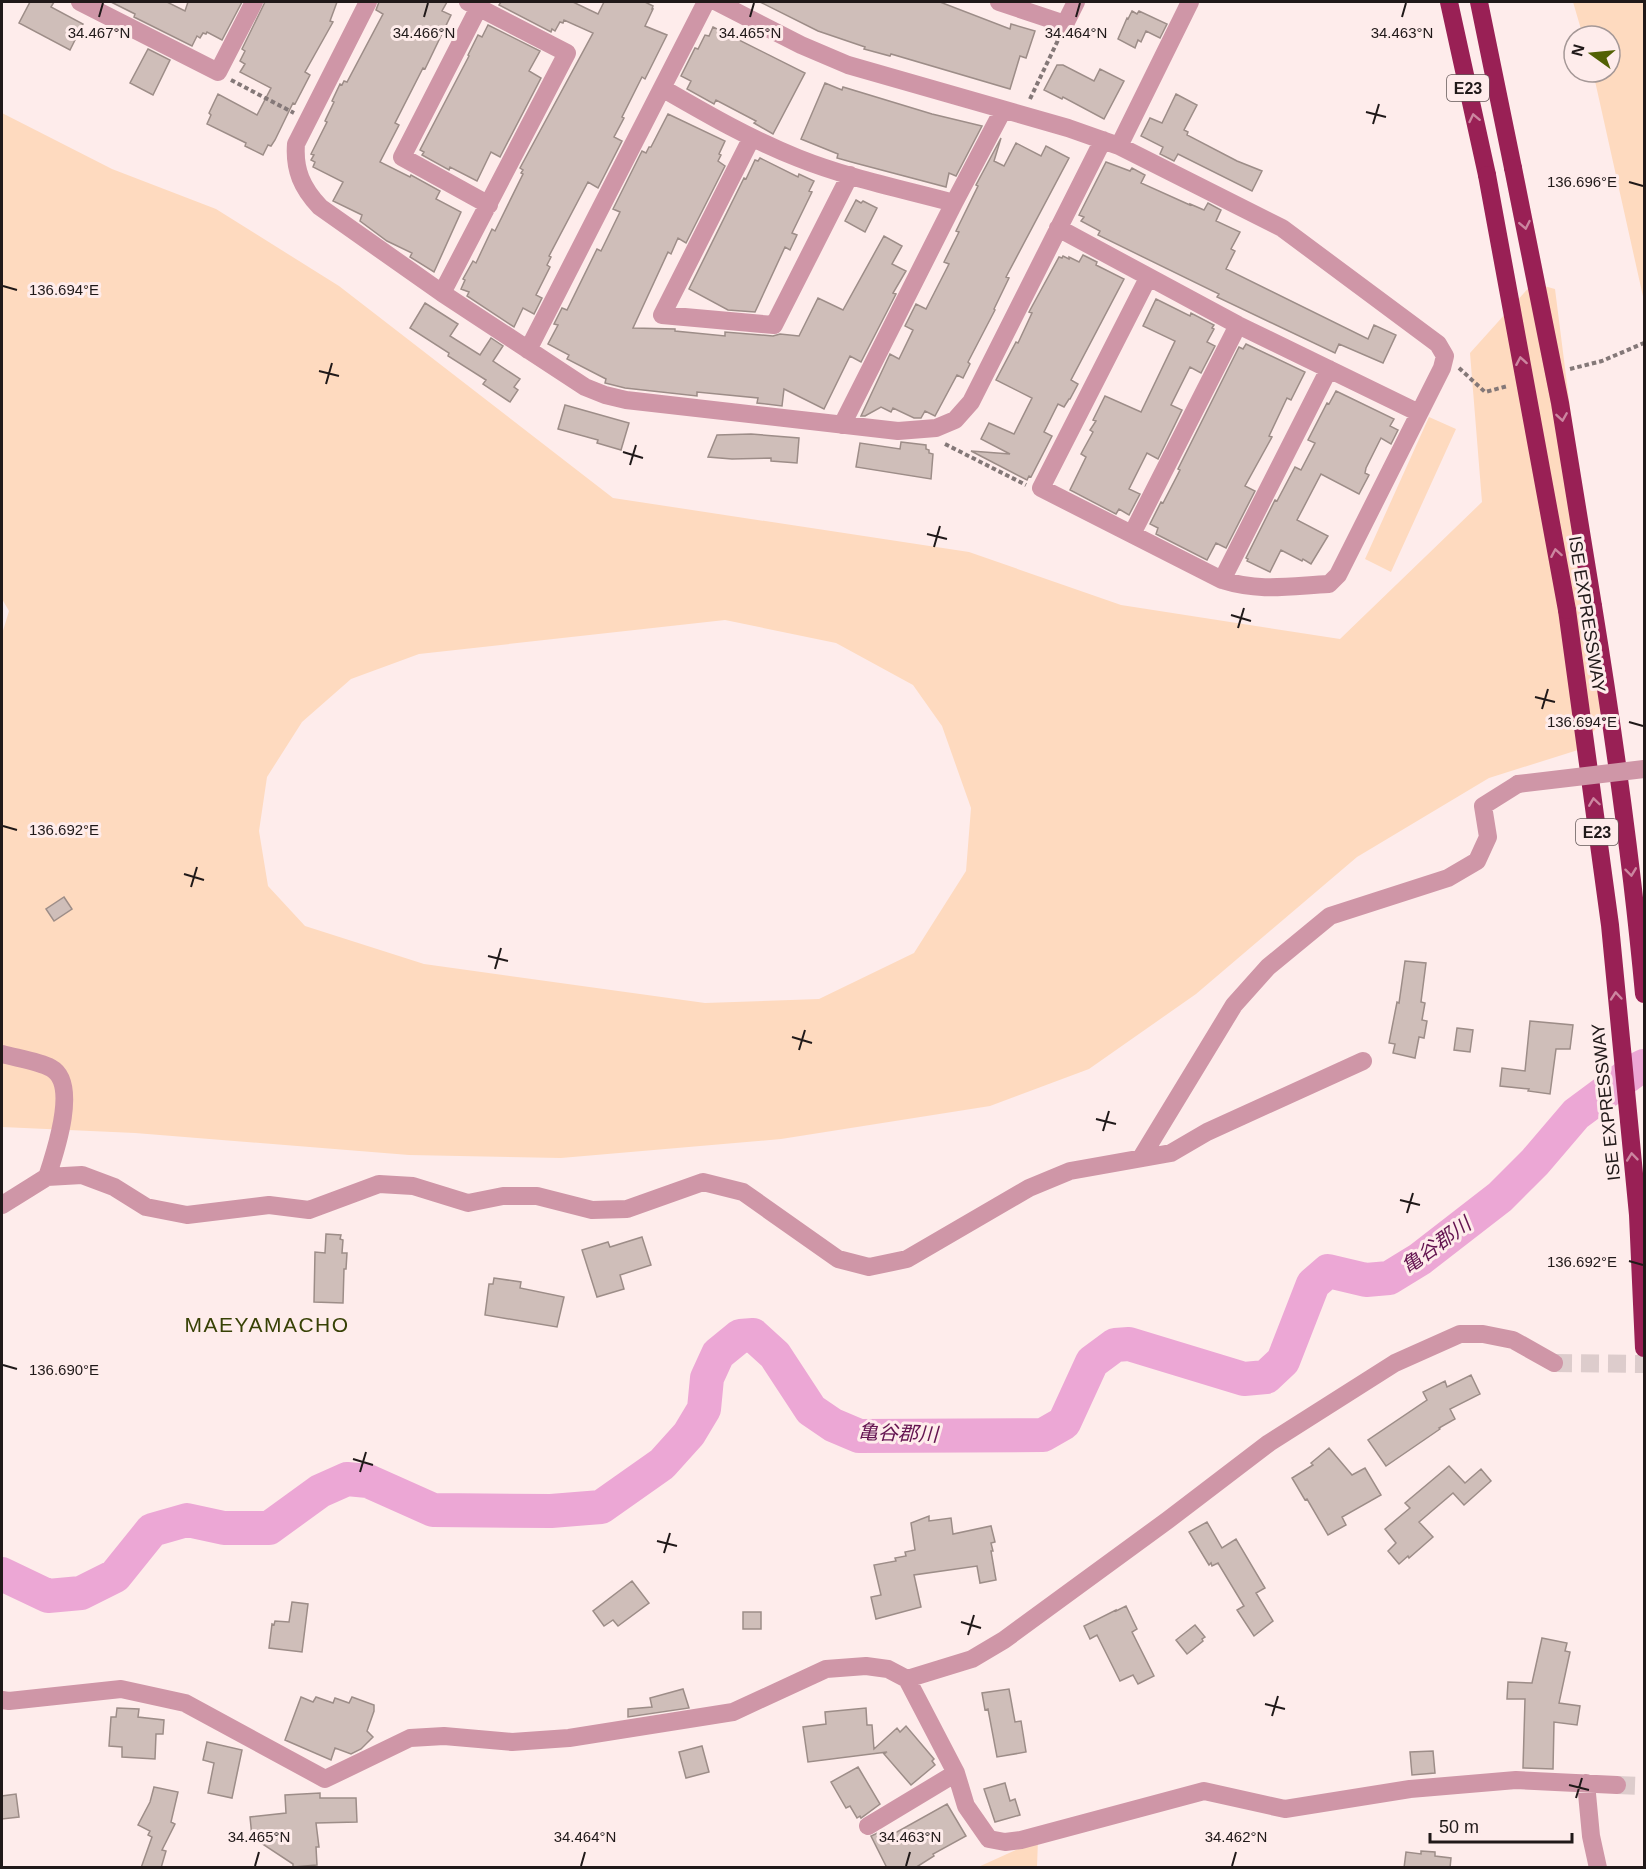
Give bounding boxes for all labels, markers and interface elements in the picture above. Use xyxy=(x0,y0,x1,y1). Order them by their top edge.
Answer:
text: 34.467°N xyxy=(68,24,130,41)
text: 34.466°N xyxy=(393,24,455,41)
text: 34.465°N xyxy=(719,24,781,41)
text: 34.464°N xyxy=(1045,24,1107,41)
text: 34.463°N xyxy=(1371,24,1433,41)
north arrow xyxy=(1562,24,1622,84)
text: N xyxy=(1568,42,1588,58)
road number: E23 xyxy=(1447,75,1489,101)
one-way arrow xyxy=(1469,113,1482,123)
text: 136.696°E xyxy=(1547,173,1617,190)
one-way arrow xyxy=(1518,220,1531,230)
text: 136.694°E xyxy=(29,281,99,298)
one-way arrow xyxy=(1516,356,1528,366)
one-way arrow xyxy=(1555,411,1568,421)
street label: ISE EXPRESSWAY xyxy=(1565,534,1609,694)
one-way arrow xyxy=(1550,548,1563,558)
text: 136.694°E xyxy=(1547,713,1617,730)
one-way arrow xyxy=(1588,797,1600,807)
road number: E23 xyxy=(1576,819,1618,845)
text: 136.692°E xyxy=(29,821,99,838)
one-way arrow xyxy=(1625,867,1637,877)
one-way arrow xyxy=(1610,991,1623,1000)
street label: ISE EXPRESSWAY xyxy=(1588,1022,1624,1182)
one-way arrow xyxy=(1626,1152,1639,1161)
water label: 亀谷郡川 xyxy=(1397,1211,1476,1277)
text: 136.692°E xyxy=(1547,1253,1617,1270)
district label: MAEYAMACHO xyxy=(184,1313,350,1336)
text: 136.690°E xyxy=(29,1361,99,1378)
water label: 亀谷郡川 xyxy=(858,1421,940,1445)
scale bar xyxy=(1430,1806,1572,1844)
text: 50 m xyxy=(1439,1817,1479,1837)
text: 34.465°N xyxy=(228,1828,290,1845)
text: 34.464°N xyxy=(554,1828,616,1845)
text: 34.463°N xyxy=(879,1828,941,1845)
text: 34.462°N xyxy=(1205,1828,1267,1845)

